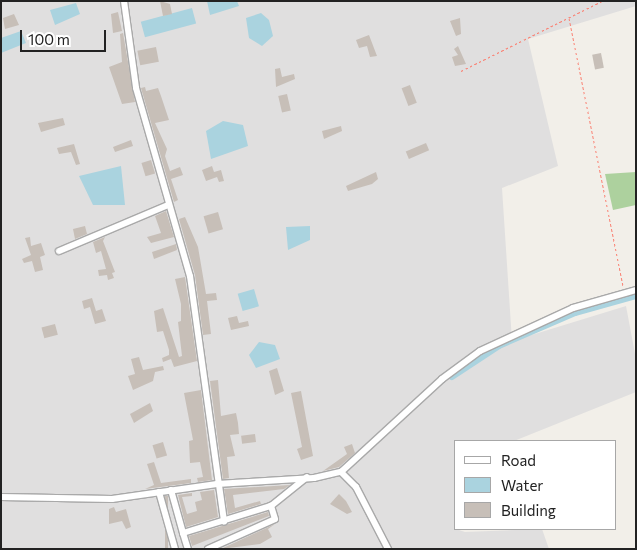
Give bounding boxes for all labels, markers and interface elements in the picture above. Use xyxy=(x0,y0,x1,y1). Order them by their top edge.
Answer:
scale bar xyxy=(22,20,109,52)
text: 100 m xyxy=(28,30,70,48)
legend xyxy=(454,440,617,530)
text: Road xyxy=(501,451,536,469)
text: Water xyxy=(501,476,543,494)
text: Building xyxy=(501,501,556,519)

